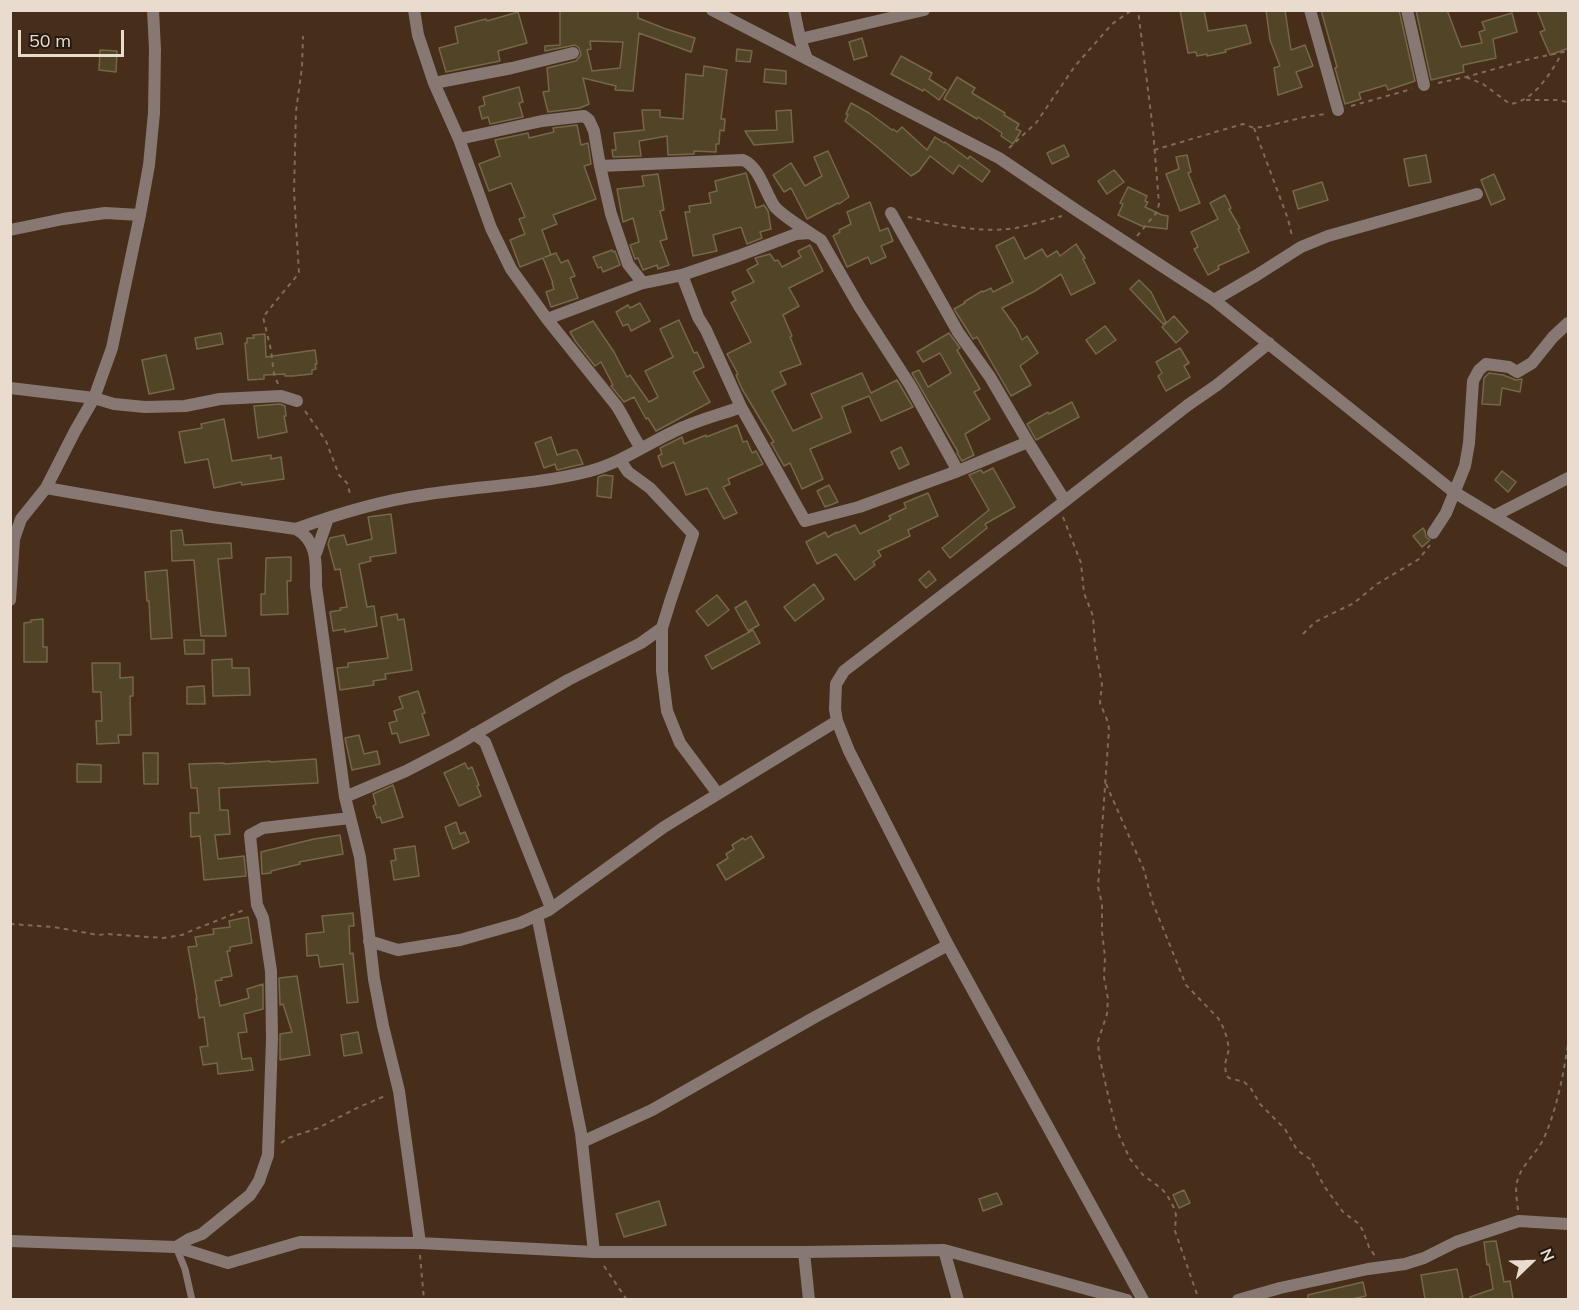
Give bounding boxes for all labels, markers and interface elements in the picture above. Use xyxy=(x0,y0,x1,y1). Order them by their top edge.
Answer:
scale bar xyxy=(21,18,128,56)
text: 50 m xyxy=(29,29,71,52)
north arrow xyxy=(1501,1232,1561,1292)
text: N xyxy=(1536,1245,1559,1264)

